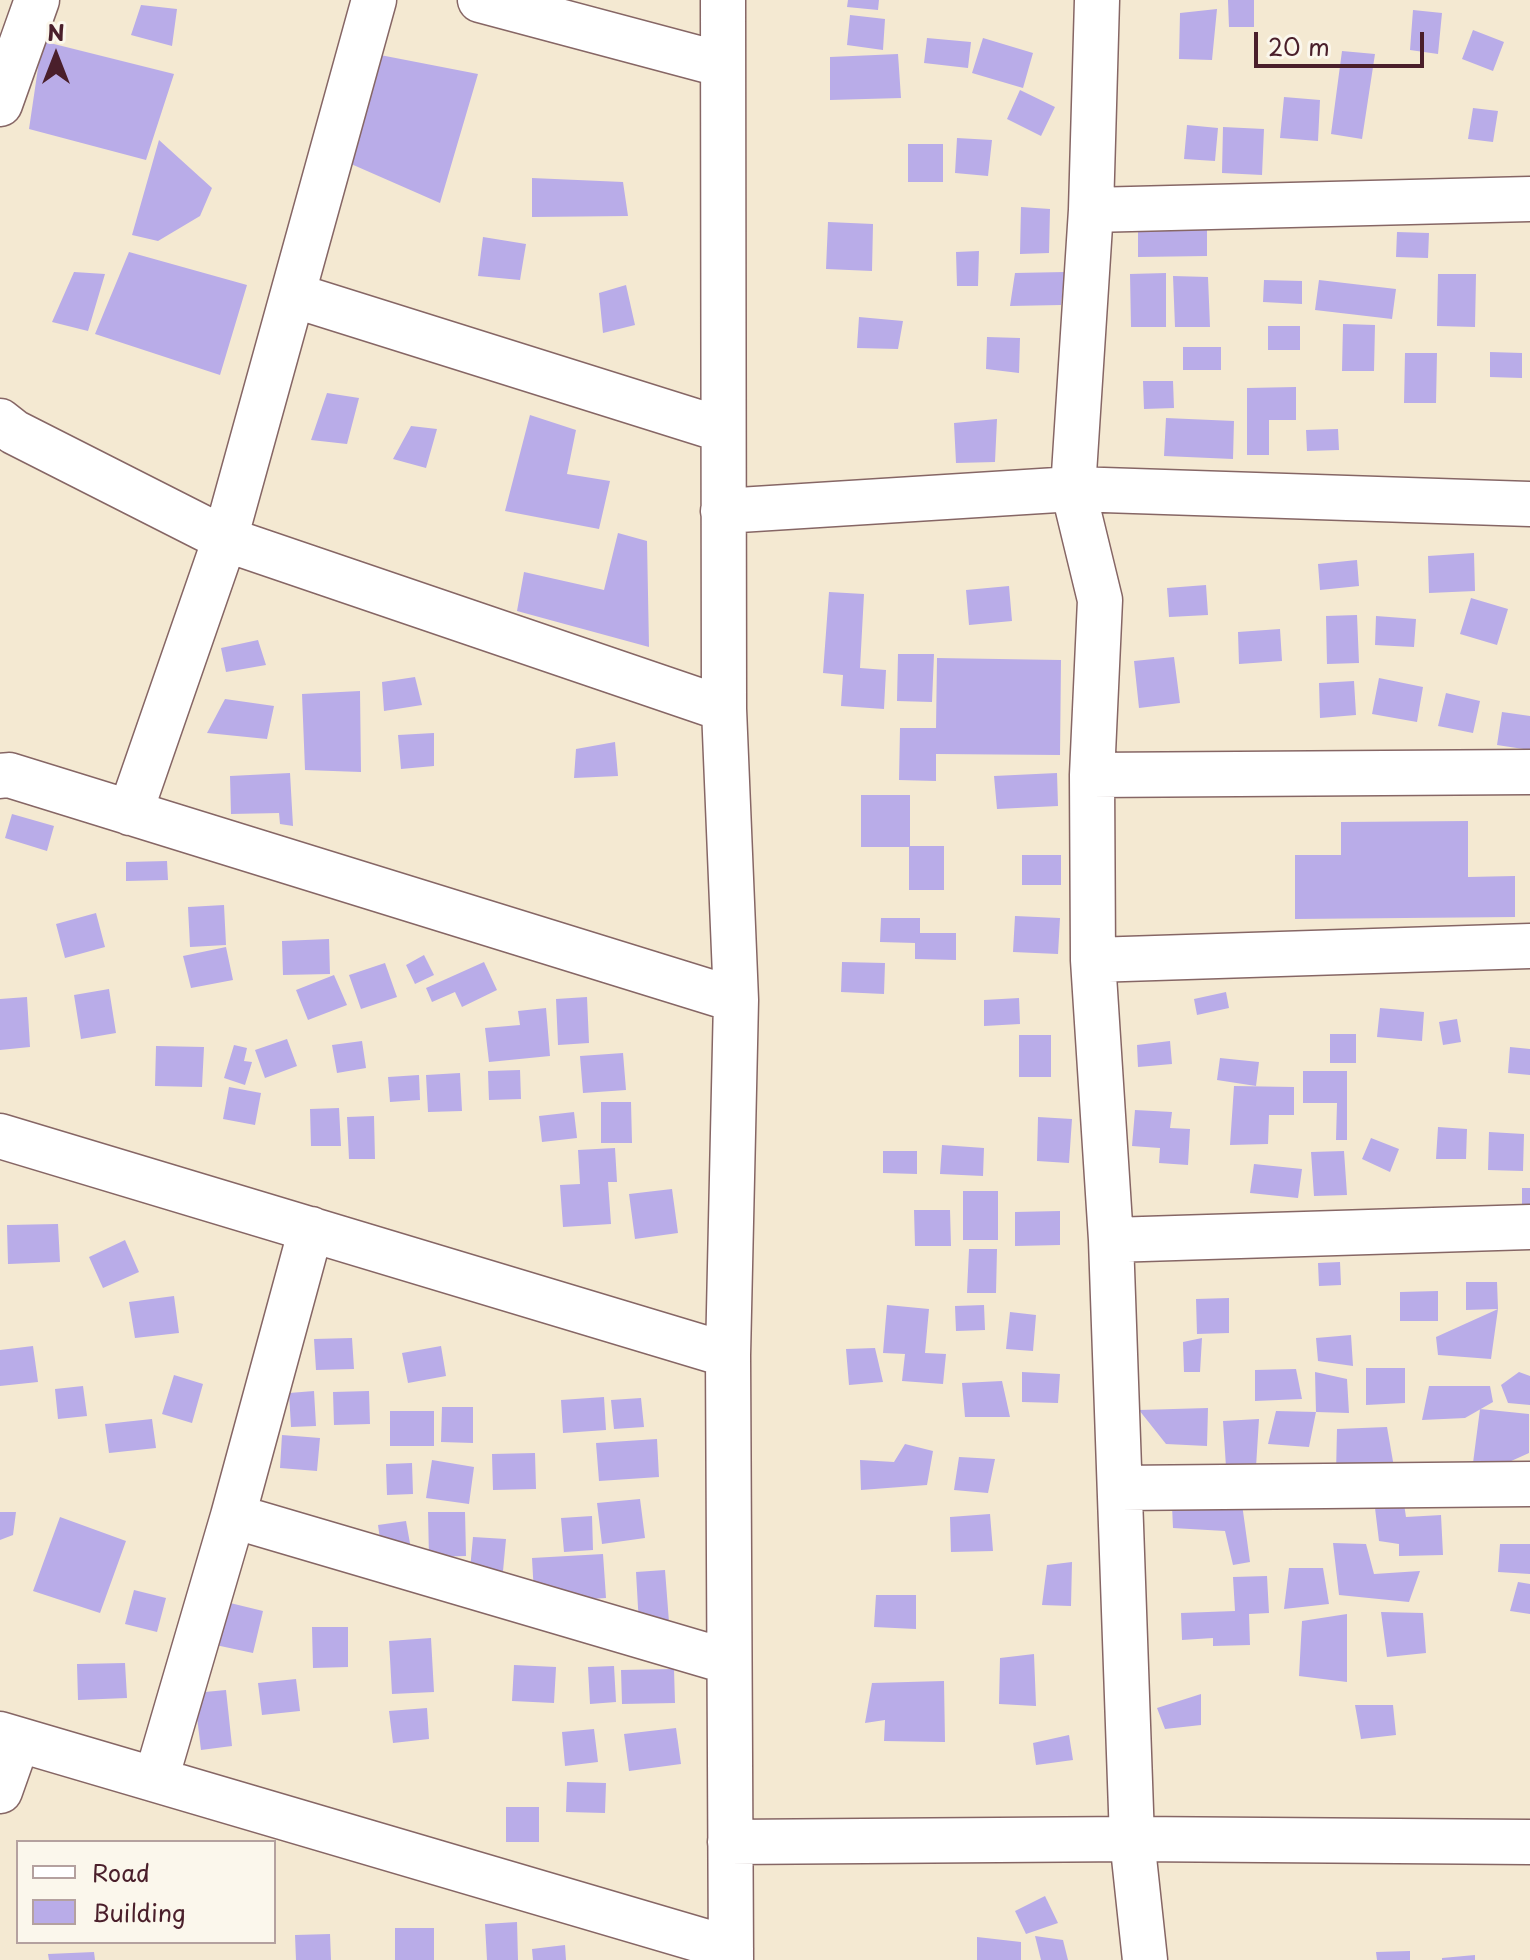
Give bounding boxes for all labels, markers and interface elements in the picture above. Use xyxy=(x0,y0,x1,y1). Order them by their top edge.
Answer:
text: N xyxy=(47,15,65,48)
north arrow xyxy=(16,16,96,96)
scale bar xyxy=(1258,16,1428,66)
text: 20 m xyxy=(1268,28,1330,64)
legend xyxy=(16,1840,276,1944)
text: Road xyxy=(92,1854,150,1890)
text: Building xyxy=(92,1894,186,1930)

